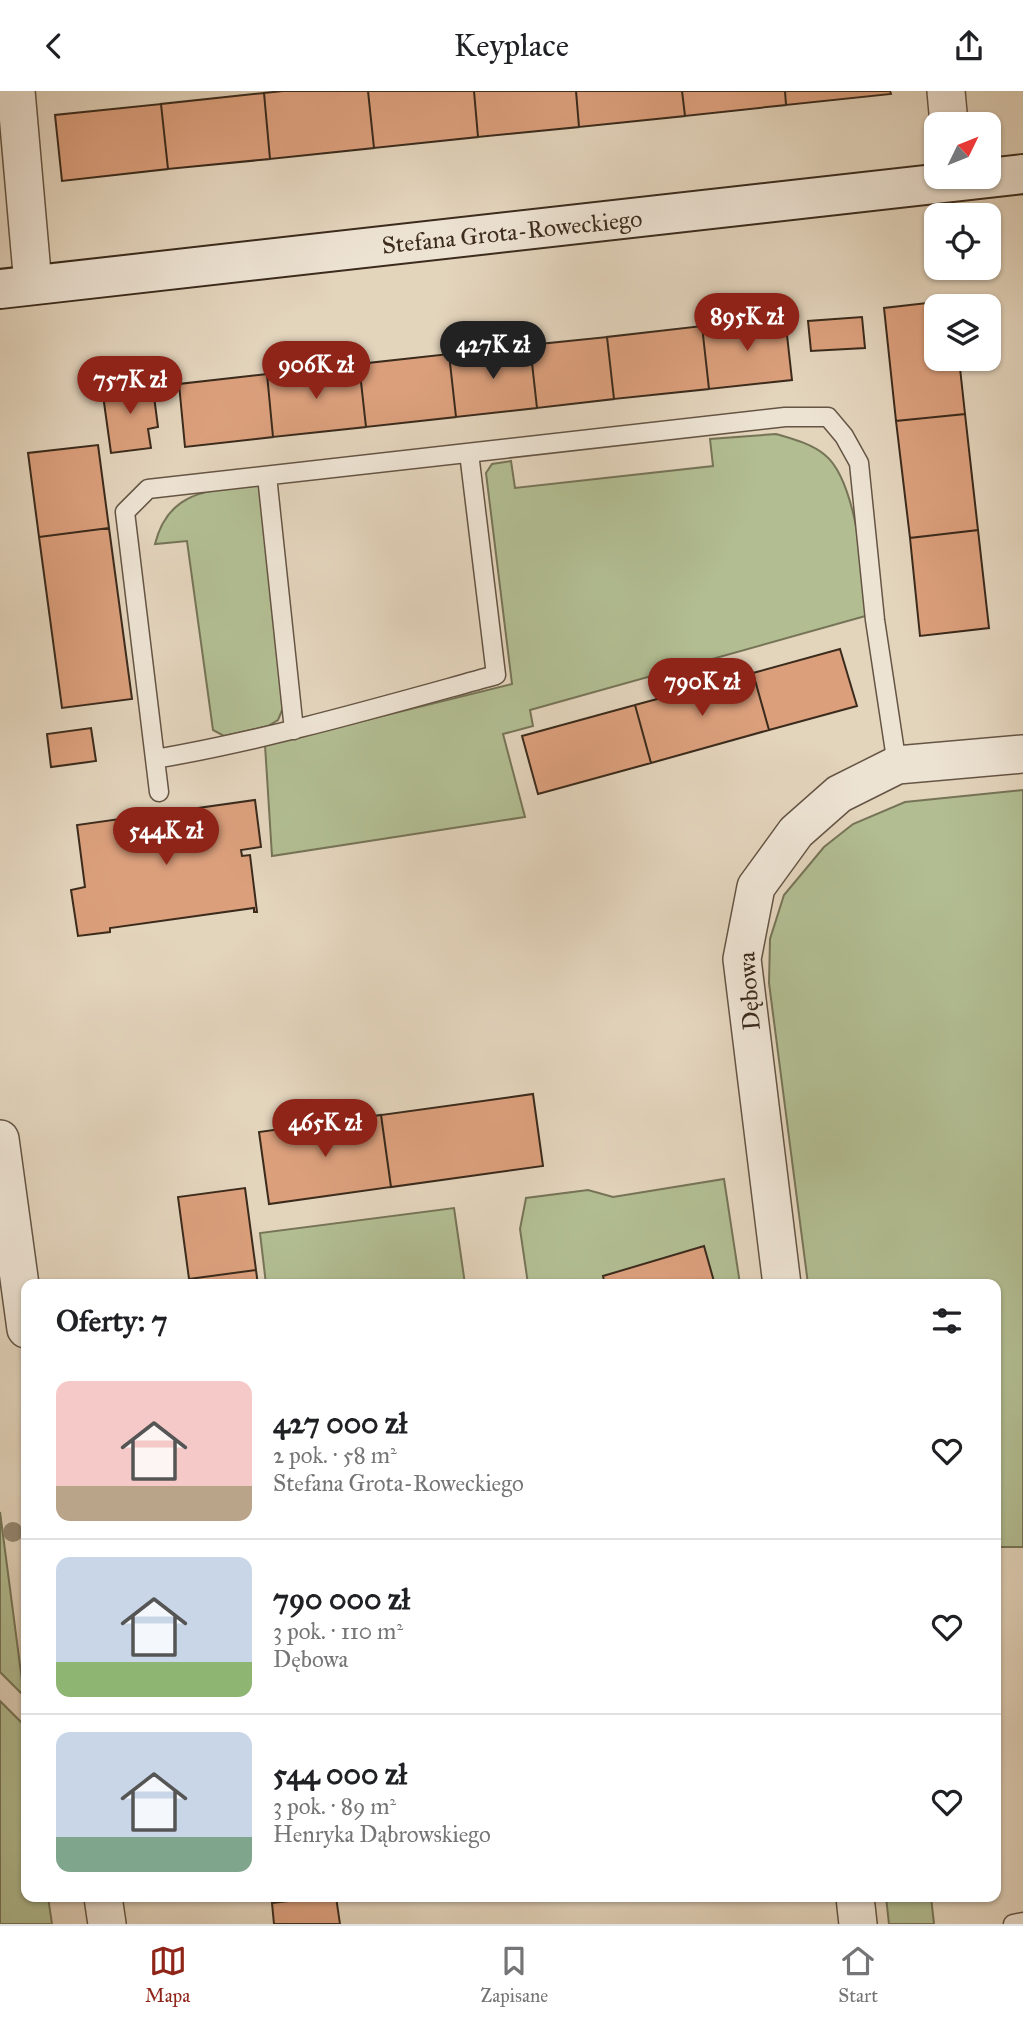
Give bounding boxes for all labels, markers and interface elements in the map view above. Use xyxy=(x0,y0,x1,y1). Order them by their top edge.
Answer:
text: Keyplace xyxy=(454,26,569,65)
icon: back xyxy=(35,27,73,65)
icon: share xyxy=(950,27,988,65)
north arrow xyxy=(924,112,1001,189)
map controls xyxy=(924,112,1001,371)
street label: Stefana Grota-Roweckiego xyxy=(380,203,644,261)
button: locate xyxy=(924,203,1001,280)
pin: 895K zł xyxy=(682,293,812,353)
button: layers xyxy=(924,294,1001,371)
text: 895K zł xyxy=(710,302,784,330)
pin: 427K zł xyxy=(428,321,558,381)
text: 427K zł xyxy=(456,330,530,358)
pin: 906K zł xyxy=(251,341,381,401)
text: 906K zł xyxy=(278,350,354,378)
pin: 757K zł xyxy=(65,357,195,416)
text: 757K zł xyxy=(93,365,167,393)
pin: 790K zł xyxy=(637,659,767,718)
text: 790K zł xyxy=(664,667,740,695)
pin: 544K zł xyxy=(101,807,231,867)
text: 544K zł xyxy=(129,816,203,844)
street label: Dębowa xyxy=(731,950,767,1031)
pin: 465K zł xyxy=(260,1100,390,1159)
text: 465K zł xyxy=(288,1108,362,1136)
icon: filters xyxy=(928,1302,966,1340)
text: Oferty: 7 xyxy=(56,1303,168,1339)
text: 427 000 zł xyxy=(273,1405,407,1441)
icon: home xyxy=(112,1409,196,1493)
icon: heart xyxy=(928,1432,966,1470)
text: 2 pok. · 58 m² xyxy=(273,1441,397,1469)
text: Stefana Grota-Roweckiego xyxy=(273,1469,524,1497)
text: 790 000 zł xyxy=(273,1581,410,1617)
icon: home xyxy=(112,1585,196,1669)
icon: heart xyxy=(928,1608,966,1646)
text: 3 pok. · 110 m² xyxy=(273,1617,403,1645)
text: Dębowa xyxy=(273,1645,348,1673)
text: 544 000 zł xyxy=(273,1756,407,1792)
icon: home xyxy=(112,1760,196,1844)
icon: heart xyxy=(928,1783,966,1821)
text: 3 pok. · 89 m² xyxy=(273,1792,396,1820)
text: Henryka Dąbrowskiego xyxy=(273,1820,491,1848)
tab: Mapa xyxy=(145,1942,190,2007)
tab: Zapisane xyxy=(480,1942,548,2007)
tab: Start xyxy=(838,1942,878,2007)

